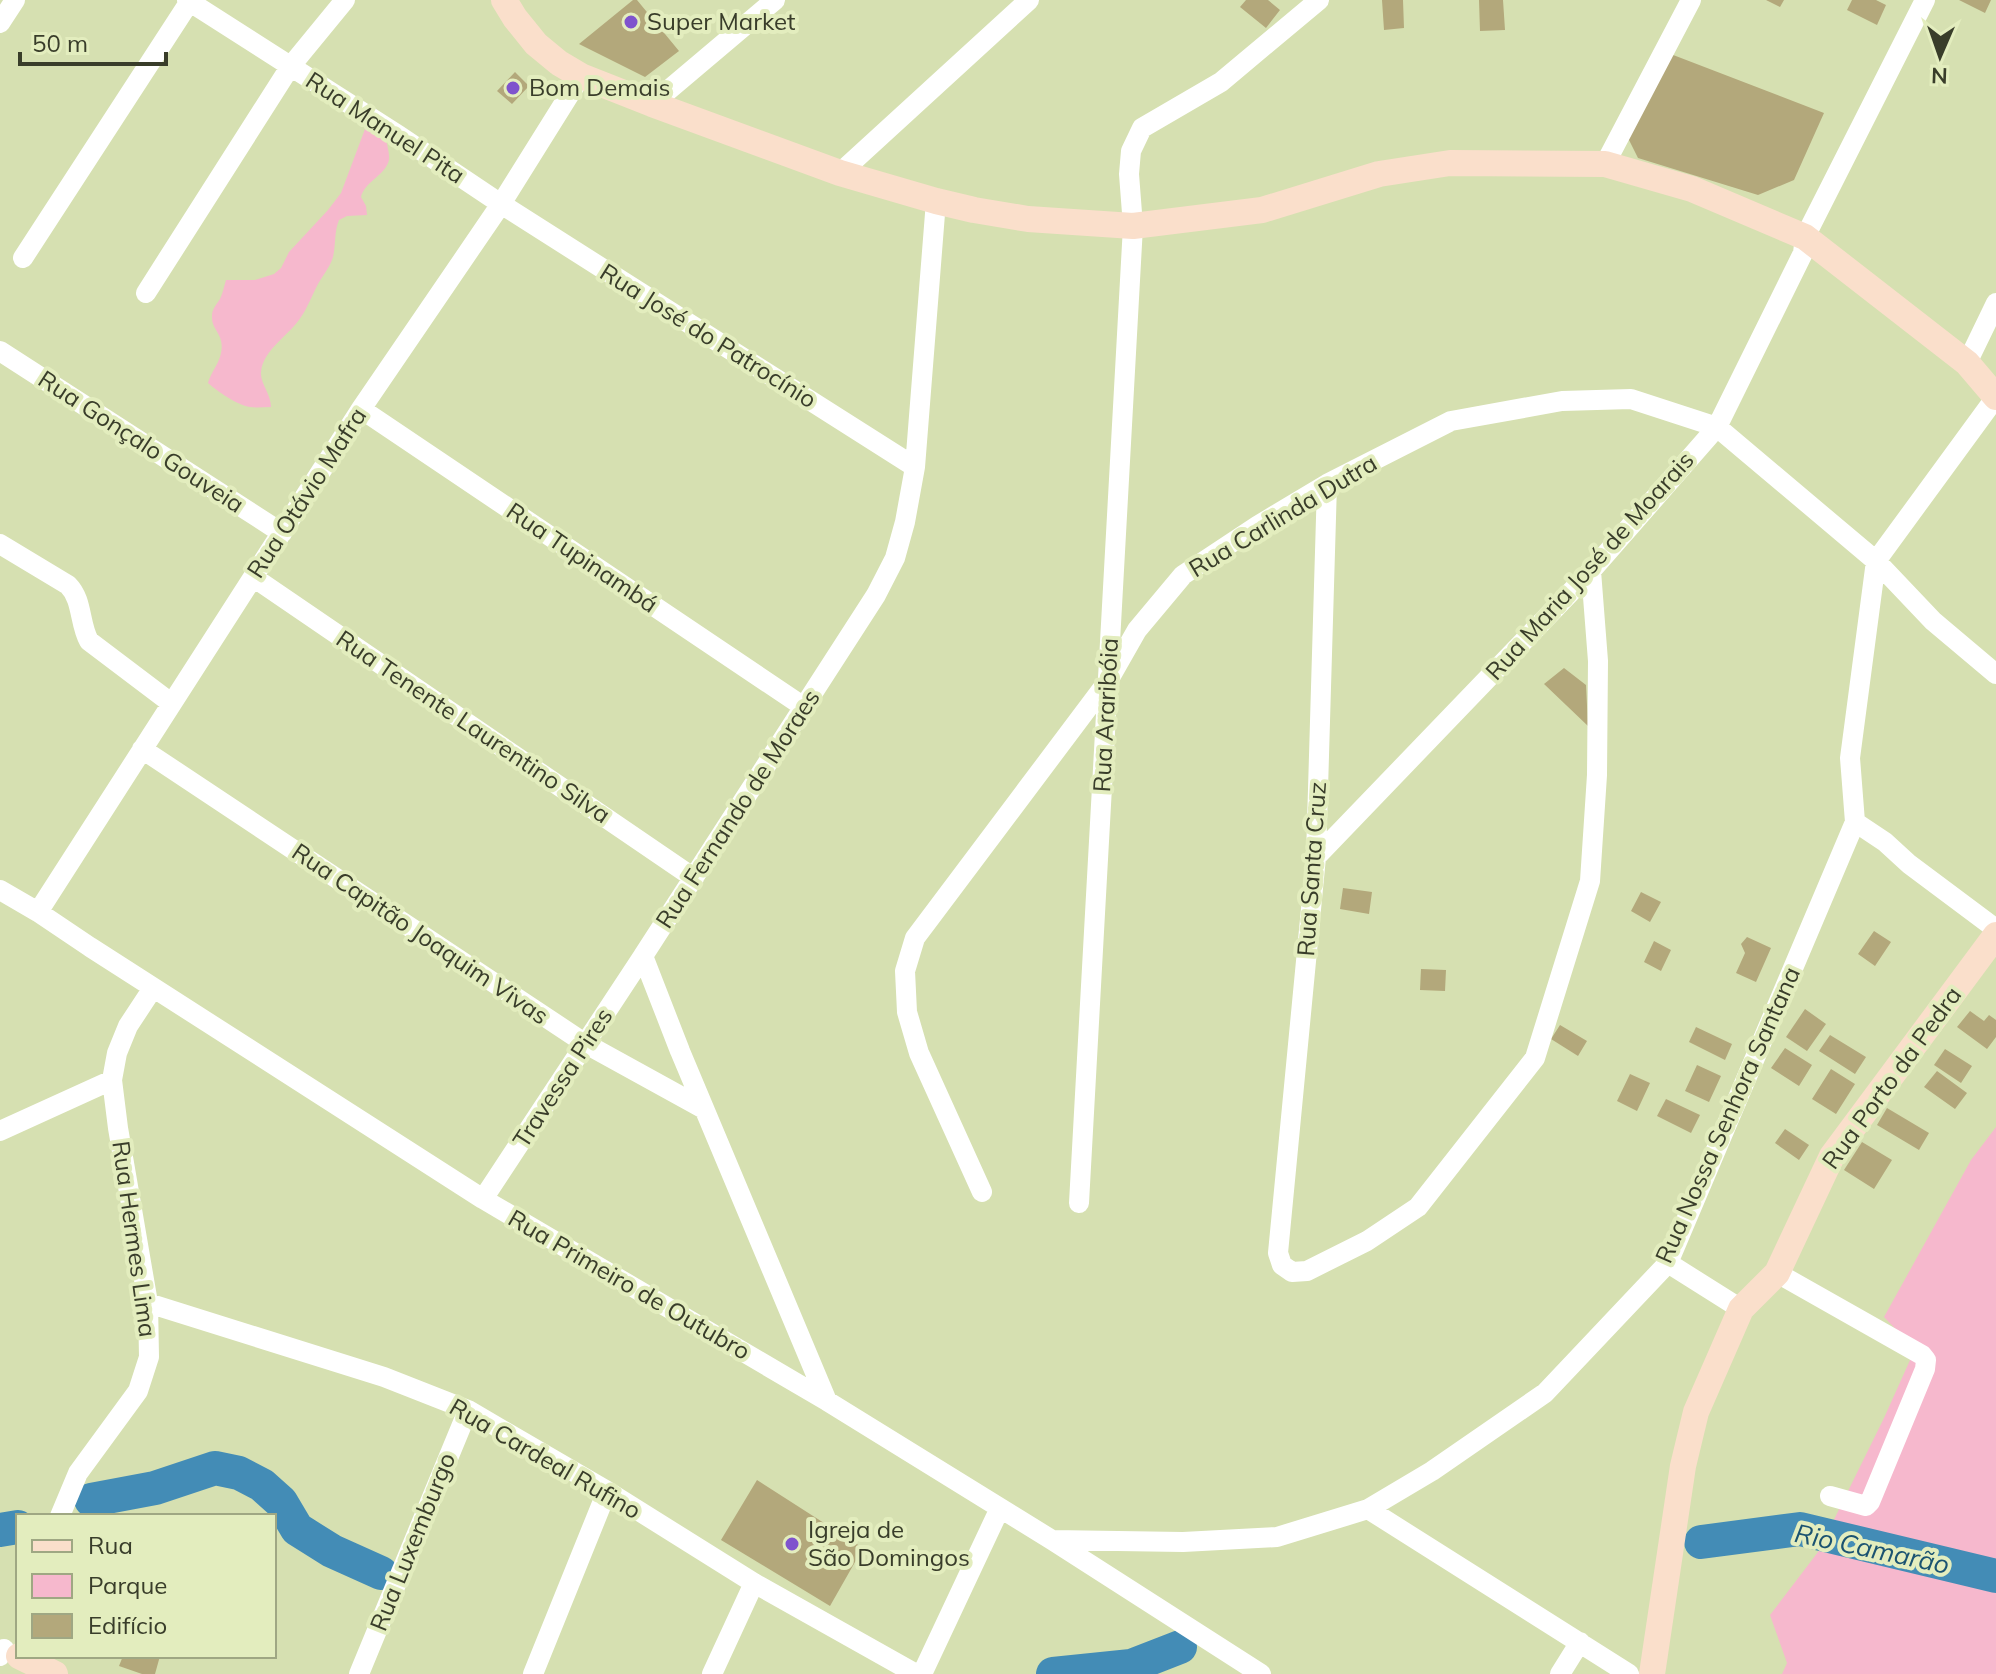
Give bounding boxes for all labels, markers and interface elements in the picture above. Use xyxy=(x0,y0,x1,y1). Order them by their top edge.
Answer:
place label: Super Market xyxy=(647,6,795,36)
marker: Super Market xyxy=(622,13,640,31)
scale bar xyxy=(20,16,166,66)
north arrow xyxy=(1900,16,1980,96)
text: 50 m xyxy=(32,28,88,58)
text: N xyxy=(1931,62,1948,90)
street label: Rua Manuel Pita xyxy=(301,65,471,190)
place label: Bom Demais xyxy=(529,72,670,102)
marker: Bom Demais xyxy=(504,79,522,97)
street label: Rua José do Patrocínio xyxy=(595,256,822,414)
street label: Rua Gonçalo Gouveia xyxy=(33,363,250,519)
street label: Rua Otávio Mafra xyxy=(240,402,372,583)
street label: Rua Maria José de Moarais xyxy=(1479,445,1700,686)
street label: Rua Carlinda Dutra xyxy=(1183,447,1382,583)
street label: Rua Tupinambá xyxy=(501,495,664,619)
street label: Rua Tenente Laurentino Silva xyxy=(331,623,616,829)
street label: Rua Araribóia xyxy=(1086,637,1124,793)
street label: Rua Fernando de Moraes xyxy=(649,683,826,934)
street label: Rua Santa Cruz xyxy=(1290,781,1332,957)
street label: Rua Capitão Joaquim Vivas xyxy=(287,836,555,1030)
street label: Rua Nossa Senhora Santana xyxy=(1648,962,1806,1267)
street label: Rua Porto da Pedra xyxy=(1815,980,1967,1174)
street label: Travessa Pires xyxy=(506,1002,618,1153)
street label: Rua Hermes Lima xyxy=(106,1139,164,1339)
street label: Rua Primeiro de Outubro xyxy=(503,1203,756,1366)
street label: Rua Cardeal Rufino xyxy=(444,1391,647,1525)
street label: Rua Luxemburgo xyxy=(363,1448,461,1635)
legend xyxy=(16,1514,276,1658)
place label: Igreja de São Domingos xyxy=(808,1514,970,1572)
water label: Rio Camarão xyxy=(1792,1516,1952,1581)
text: Rua xyxy=(88,1530,133,1560)
marker: Igreja de São Domingos xyxy=(783,1535,801,1553)
text: Parque xyxy=(88,1570,167,1600)
text: Edifício xyxy=(88,1610,167,1640)

